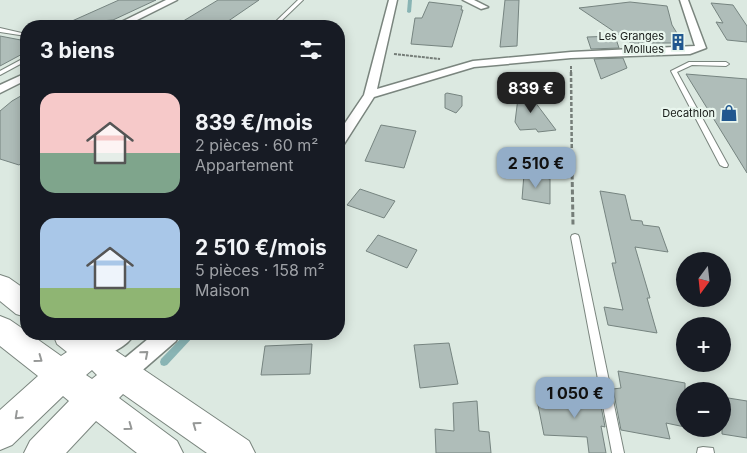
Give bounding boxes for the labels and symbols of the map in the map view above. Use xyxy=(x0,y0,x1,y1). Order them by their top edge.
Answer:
place label: Les Granges Mollues xyxy=(598,29,664,56)
building icon: Les Granges Mollues xyxy=(668,32,688,52)
pin: 839 € xyxy=(496,72,566,114)
shop icon: Decathlon xyxy=(719,103,739,123)
place label: Decathlon xyxy=(662,106,715,120)
pin: 2 510 € xyxy=(490,146,582,189)
north arrow xyxy=(676,252,731,308)
one-way arrow xyxy=(140,351,149,360)
one-way arrow xyxy=(33,353,43,362)
pin: 1 050 € xyxy=(529,376,621,419)
one-way arrow xyxy=(15,410,24,419)
one-way arrow xyxy=(123,421,132,429)
one-way arrow xyxy=(193,423,202,431)

